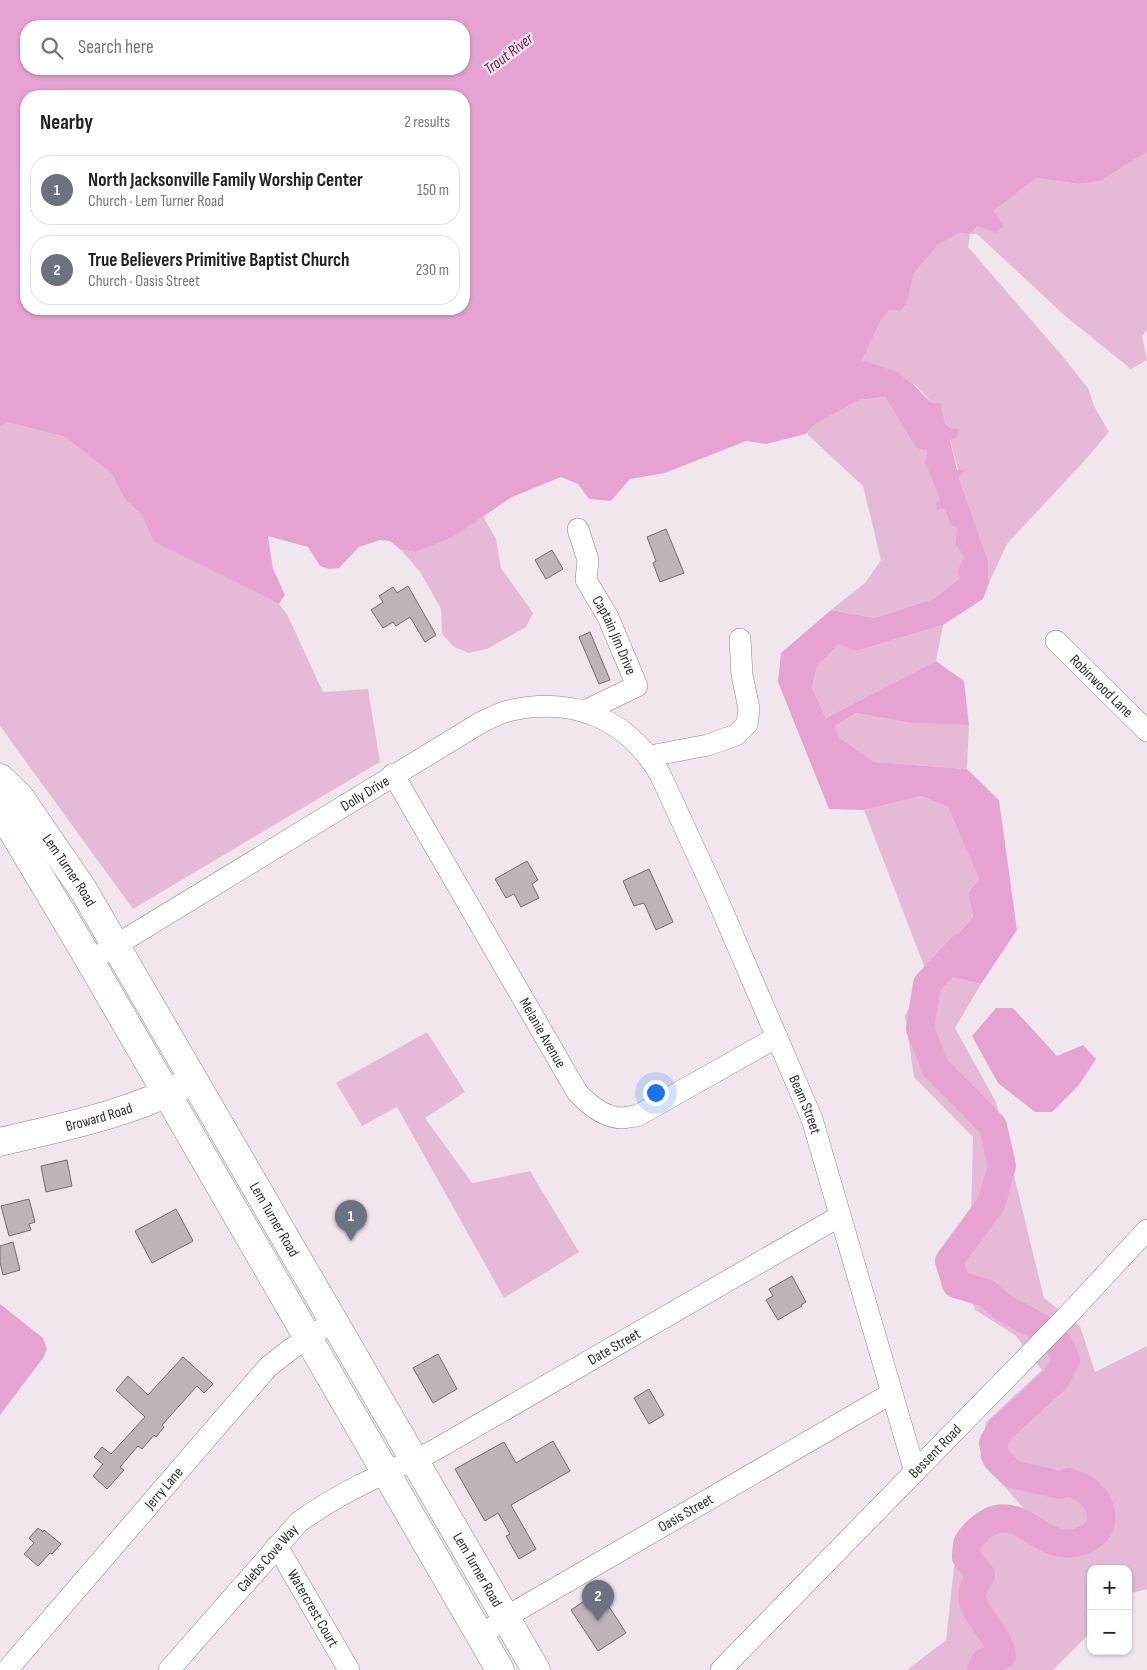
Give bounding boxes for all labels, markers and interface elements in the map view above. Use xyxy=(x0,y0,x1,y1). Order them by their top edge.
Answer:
search box xyxy=(20,20,470,75)
water label: Trout River xyxy=(481,29,538,79)
icon: search xyxy=(38,34,66,62)
text: Search here xyxy=(78,36,154,59)
text: Nearby xyxy=(40,110,93,135)
text: 2 results xyxy=(404,113,450,132)
text: North Jacksonville Family Worship Center xyxy=(88,169,363,192)
text: 1 xyxy=(54,181,60,200)
text: 150 m xyxy=(417,181,449,200)
text: Church · Lem Turner Road xyxy=(88,192,224,211)
text: True Believers Primitive Baptist Church xyxy=(88,249,350,272)
text: 2 xyxy=(53,261,61,280)
text: 230 m xyxy=(416,261,449,280)
text: Church · Oasis Street xyxy=(88,272,200,291)
street label: Captain Jim Drive xyxy=(588,592,640,678)
street label: Robinwood Lane xyxy=(1065,651,1137,722)
street label: Dolly Drive xyxy=(337,772,393,816)
street label: Lem Turner Road xyxy=(38,831,100,910)
street label: Melanie Avenue xyxy=(515,995,570,1072)
street label: Beam Street xyxy=(784,1072,825,1137)
your location xyxy=(643,1080,669,1106)
street label: Broward Road xyxy=(64,1099,135,1136)
street label: Lem Turner Road xyxy=(245,1179,303,1260)
pin: 1 xyxy=(335,1200,367,1241)
street label: Date Street xyxy=(585,1324,644,1370)
street label: Bessent Road xyxy=(905,1421,966,1482)
street label: Jerry Lane xyxy=(140,1463,187,1514)
street label: Oasis Street xyxy=(655,1490,717,1537)
street label: Calebs Cove Way xyxy=(233,1520,303,1596)
street label: Lem Turner Road xyxy=(448,1529,506,1611)
map controls xyxy=(1087,1565,1132,1655)
button: + xyxy=(1087,1565,1132,1610)
street label: Watercrest Court xyxy=(283,1566,343,1651)
pin: 2 xyxy=(582,1580,614,1621)
button: − xyxy=(1087,1610,1132,1655)

